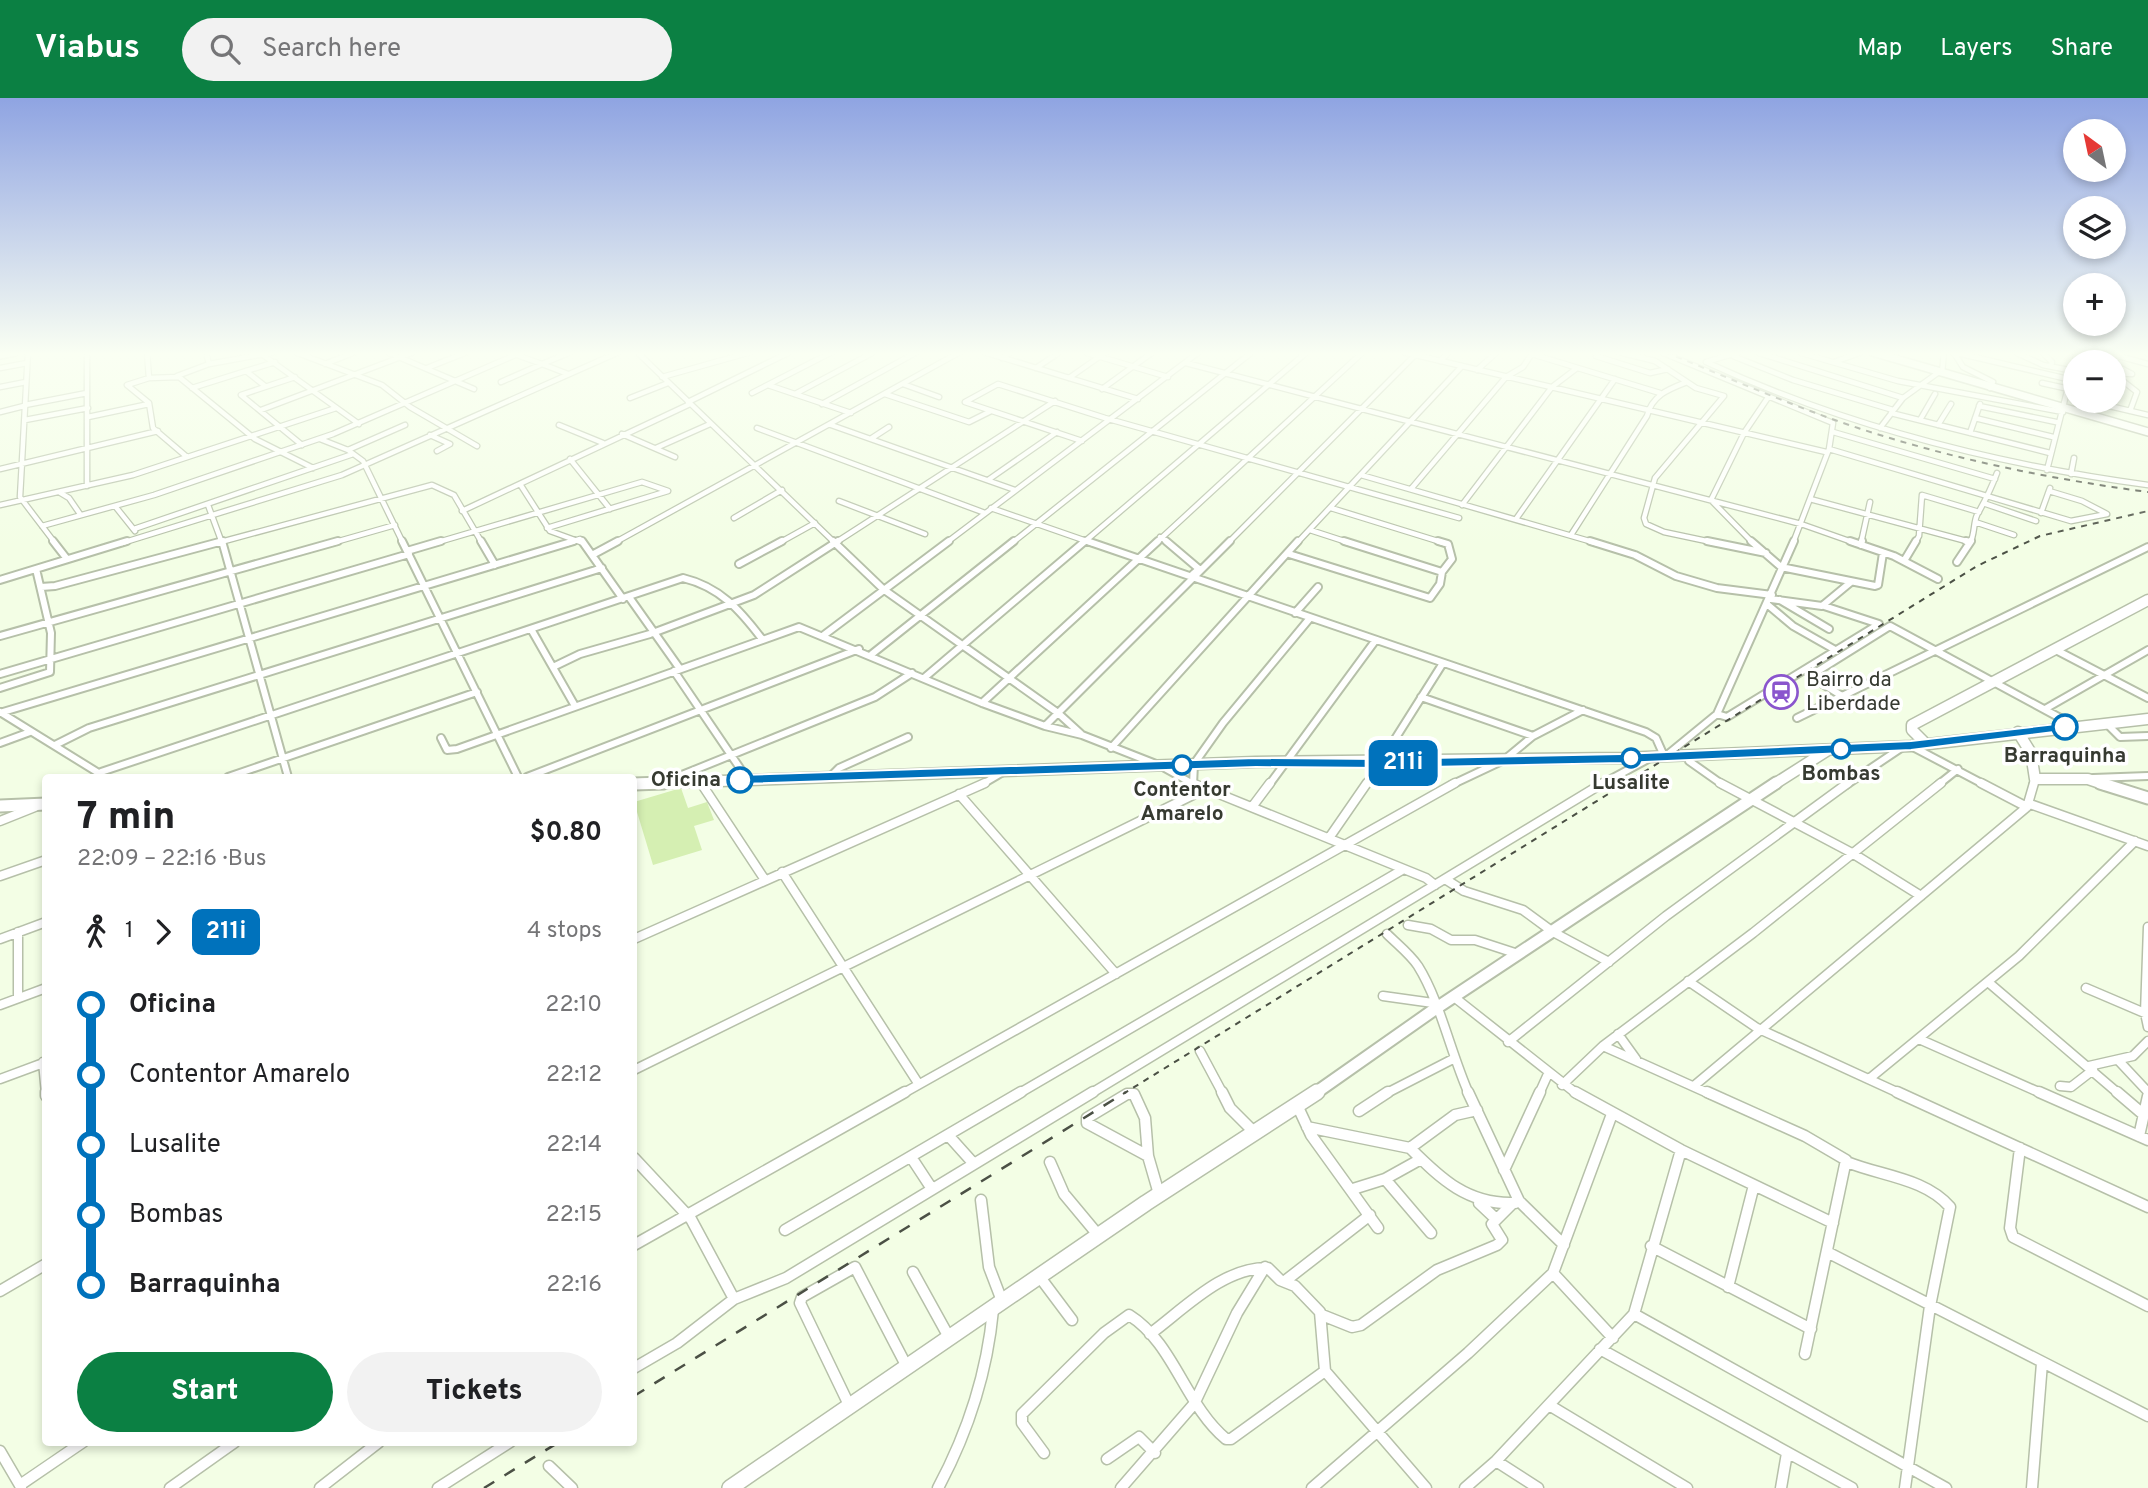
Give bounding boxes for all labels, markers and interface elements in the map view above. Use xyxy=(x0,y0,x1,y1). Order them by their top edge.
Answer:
search box xyxy=(182,18,672,81)
text: Viabus xyxy=(35,28,140,70)
icon: search xyxy=(206,30,244,68)
text: Search here xyxy=(262,33,401,66)
text: Map xyxy=(1857,34,1902,64)
text: Layers xyxy=(1940,34,2012,64)
text: Share xyxy=(2050,34,2113,64)
north arrow xyxy=(2063,119,2126,182)
map controls xyxy=(2063,119,2126,413)
button: layers xyxy=(2063,196,2126,259)
button: + xyxy=(2063,273,2126,336)
button: − xyxy=(2063,350,2126,413)
place label: Bairro da Liberdade xyxy=(1806,667,1901,718)
station icon: Bairro da Liberdade xyxy=(1762,673,1800,711)
marker: Barraquinha xyxy=(2052,714,2078,740)
marker: Bombas xyxy=(1831,739,1851,759)
line badge: 211i xyxy=(1354,740,1452,786)
place label: Barraquinha xyxy=(2004,743,2126,770)
text: 211i xyxy=(1383,748,1423,778)
marker: Lusalite xyxy=(1621,748,1641,768)
marker: Contentor Amarelo xyxy=(1172,755,1192,775)
place label: Bombas xyxy=(1802,761,1880,788)
place label: Oficina xyxy=(651,767,721,794)
marker: Oficina xyxy=(727,767,753,793)
place label: Lusalite xyxy=(1592,770,1670,797)
place label: Contentor Amarelo xyxy=(1133,777,1231,828)
text: 7 min xyxy=(77,794,175,843)
text: $0.80 xyxy=(530,817,602,850)
text: 22:09 – 22:16 · Bus xyxy=(77,845,267,874)
icon: walk xyxy=(77,913,115,951)
icon: forward xyxy=(144,913,182,951)
text: 1 xyxy=(125,917,134,946)
text: 211i xyxy=(206,917,246,947)
text: 4 stops xyxy=(527,917,602,946)
text: Oficina xyxy=(129,989,216,1022)
text: 22:10 xyxy=(545,991,602,1020)
text: Contentor Amarelo xyxy=(129,1059,350,1092)
text: 22:12 xyxy=(546,1061,602,1090)
text: Lusalite xyxy=(129,1129,221,1162)
text: 22:14 xyxy=(546,1131,602,1160)
text: Bombas xyxy=(129,1199,224,1232)
text: 22:15 xyxy=(546,1201,602,1230)
text: Barraquinha xyxy=(129,1269,280,1302)
text: 22:16 xyxy=(546,1271,602,1300)
button: Start xyxy=(77,1352,333,1432)
button: Tickets xyxy=(347,1352,602,1432)

